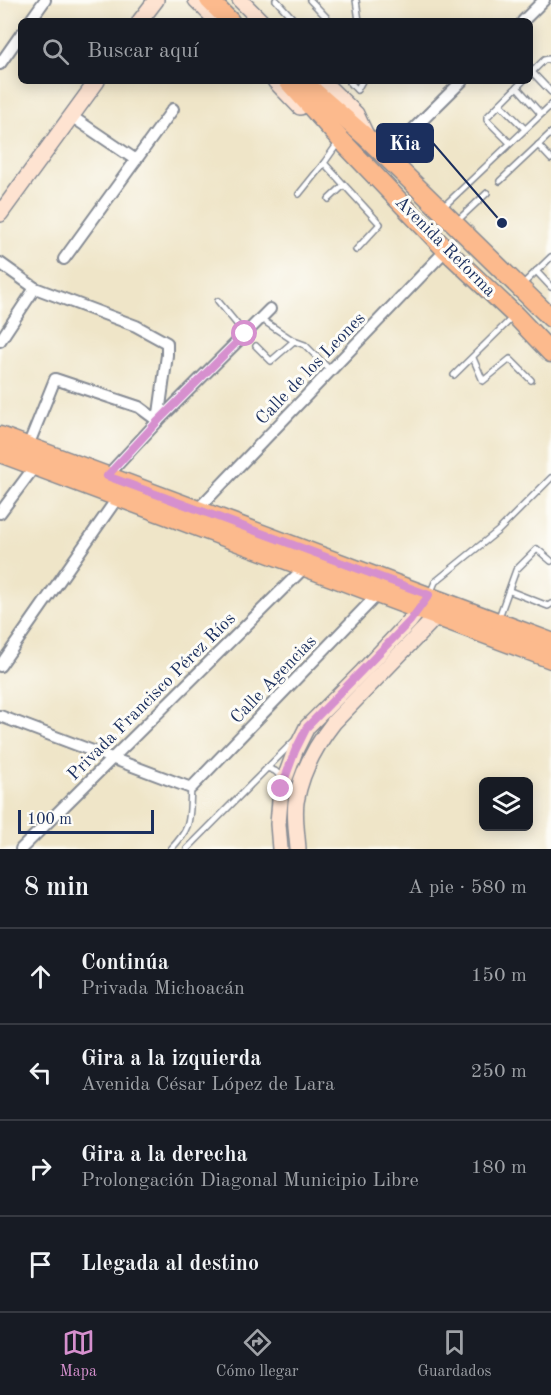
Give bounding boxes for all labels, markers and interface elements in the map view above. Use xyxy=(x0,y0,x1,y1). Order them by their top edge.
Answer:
search box xyxy=(18,18,533,84)
icon: search xyxy=(39,35,72,68)
text: Buscar aquí xyxy=(87,40,199,62)
callout: Kia xyxy=(377,124,433,162)
text: Kia xyxy=(389,135,421,155)
street label: Avenida Reforma xyxy=(392,193,499,301)
street label: Calle de los Leones xyxy=(253,309,369,428)
route start xyxy=(231,320,257,346)
street label: Privada Francisco Pérez Ríos xyxy=(64,609,239,784)
street label: Calle Agencias xyxy=(227,632,320,727)
route end xyxy=(267,775,293,801)
map controls xyxy=(479,777,533,831)
button: layers xyxy=(479,777,533,831)
scale bar xyxy=(18,807,154,834)
text: 100 m xyxy=(27,812,72,828)
text: 8 min xyxy=(24,875,89,901)
text: A pie · 580 m xyxy=(408,878,527,898)
text: Continúa xyxy=(81,952,169,974)
icon: ahead xyxy=(24,960,57,993)
text: 150 m xyxy=(471,966,527,986)
text: Privada Michoacán xyxy=(81,979,245,999)
text: Gira a la izquierda xyxy=(81,1048,261,1070)
icon: left xyxy=(24,1056,57,1089)
text: 250 m xyxy=(471,1062,527,1082)
text: Avenida César López de Lara xyxy=(81,1075,335,1095)
text: Gira a la derecha xyxy=(81,1144,248,1166)
icon: right xyxy=(24,1152,57,1185)
text: 180 m xyxy=(471,1158,527,1178)
text: Prolongación Diagonal Municipio Libre xyxy=(81,1171,419,1191)
icon: arrive xyxy=(24,1248,57,1281)
text: Llegada al destino xyxy=(81,1253,259,1275)
tab: Mapa xyxy=(59,1326,97,1382)
tab: Cómo llegar xyxy=(216,1326,299,1382)
tab: Guardados xyxy=(418,1326,492,1382)

